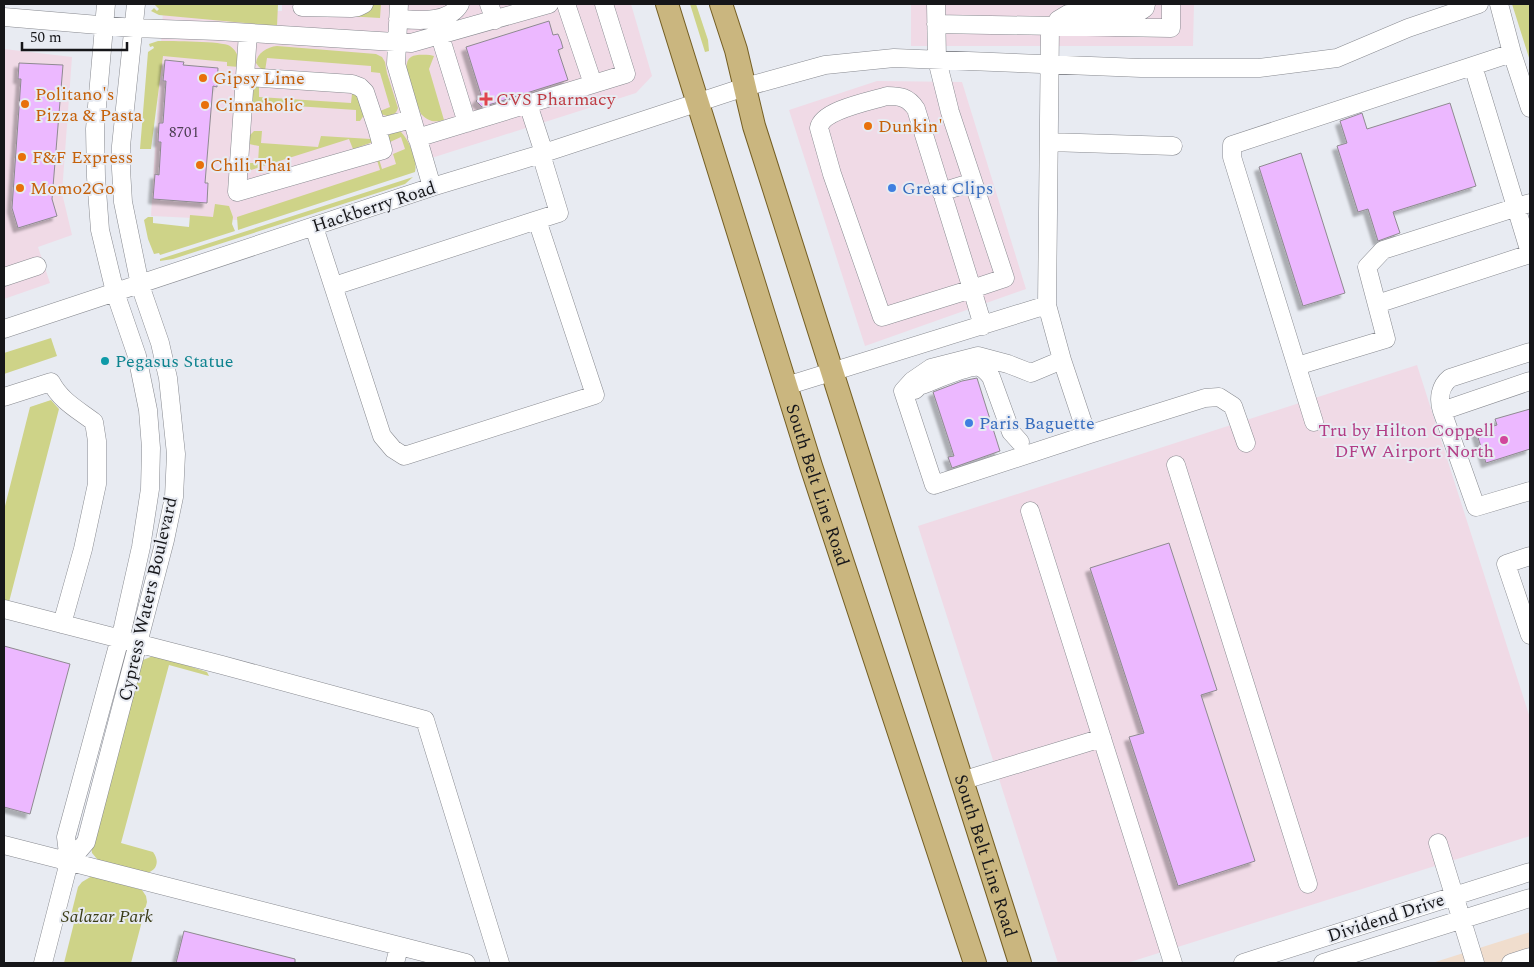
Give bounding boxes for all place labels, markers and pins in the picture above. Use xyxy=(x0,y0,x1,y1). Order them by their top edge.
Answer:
place label: Gipsy Lime xyxy=(213,65,305,92)
marker: Gipsy Lime xyxy=(197,72,209,84)
place label: Politano's Pizza & Pasta xyxy=(35,81,143,129)
place label: CVS Pharmacy xyxy=(496,86,617,113)
place label: Cinnaholic xyxy=(215,92,303,119)
marker: CVS Pharmacy xyxy=(480,93,492,105)
marker: Politano's Pizza & Pasta xyxy=(19,98,31,110)
marker: Cinnaholic xyxy=(199,99,211,111)
place label: Dunkin' xyxy=(878,113,943,140)
marker: Dunkin' xyxy=(862,120,874,132)
place label: F&F Express xyxy=(32,144,133,171)
marker: F&F Express xyxy=(16,151,28,163)
place label: Chili Thai xyxy=(210,152,291,179)
marker: Chili Thai xyxy=(194,159,206,171)
place label: Momo2Go xyxy=(30,175,115,202)
place label: Great Clips xyxy=(902,175,993,202)
marker: Momo2Go xyxy=(14,182,26,194)
marker: Great Clips xyxy=(886,182,898,194)
place label: Pegasus Statue xyxy=(115,348,234,375)
marker: Pegasus Statue xyxy=(99,355,111,367)
place label: Paris Baguette xyxy=(979,410,1095,437)
marker: Paris Baguette xyxy=(963,417,975,429)
place label: Tru by Hilton Coppell DFW Airport North xyxy=(1318,417,1494,465)
marker: Tru by Hilton Coppell DFW Airport North xyxy=(1498,434,1510,446)

